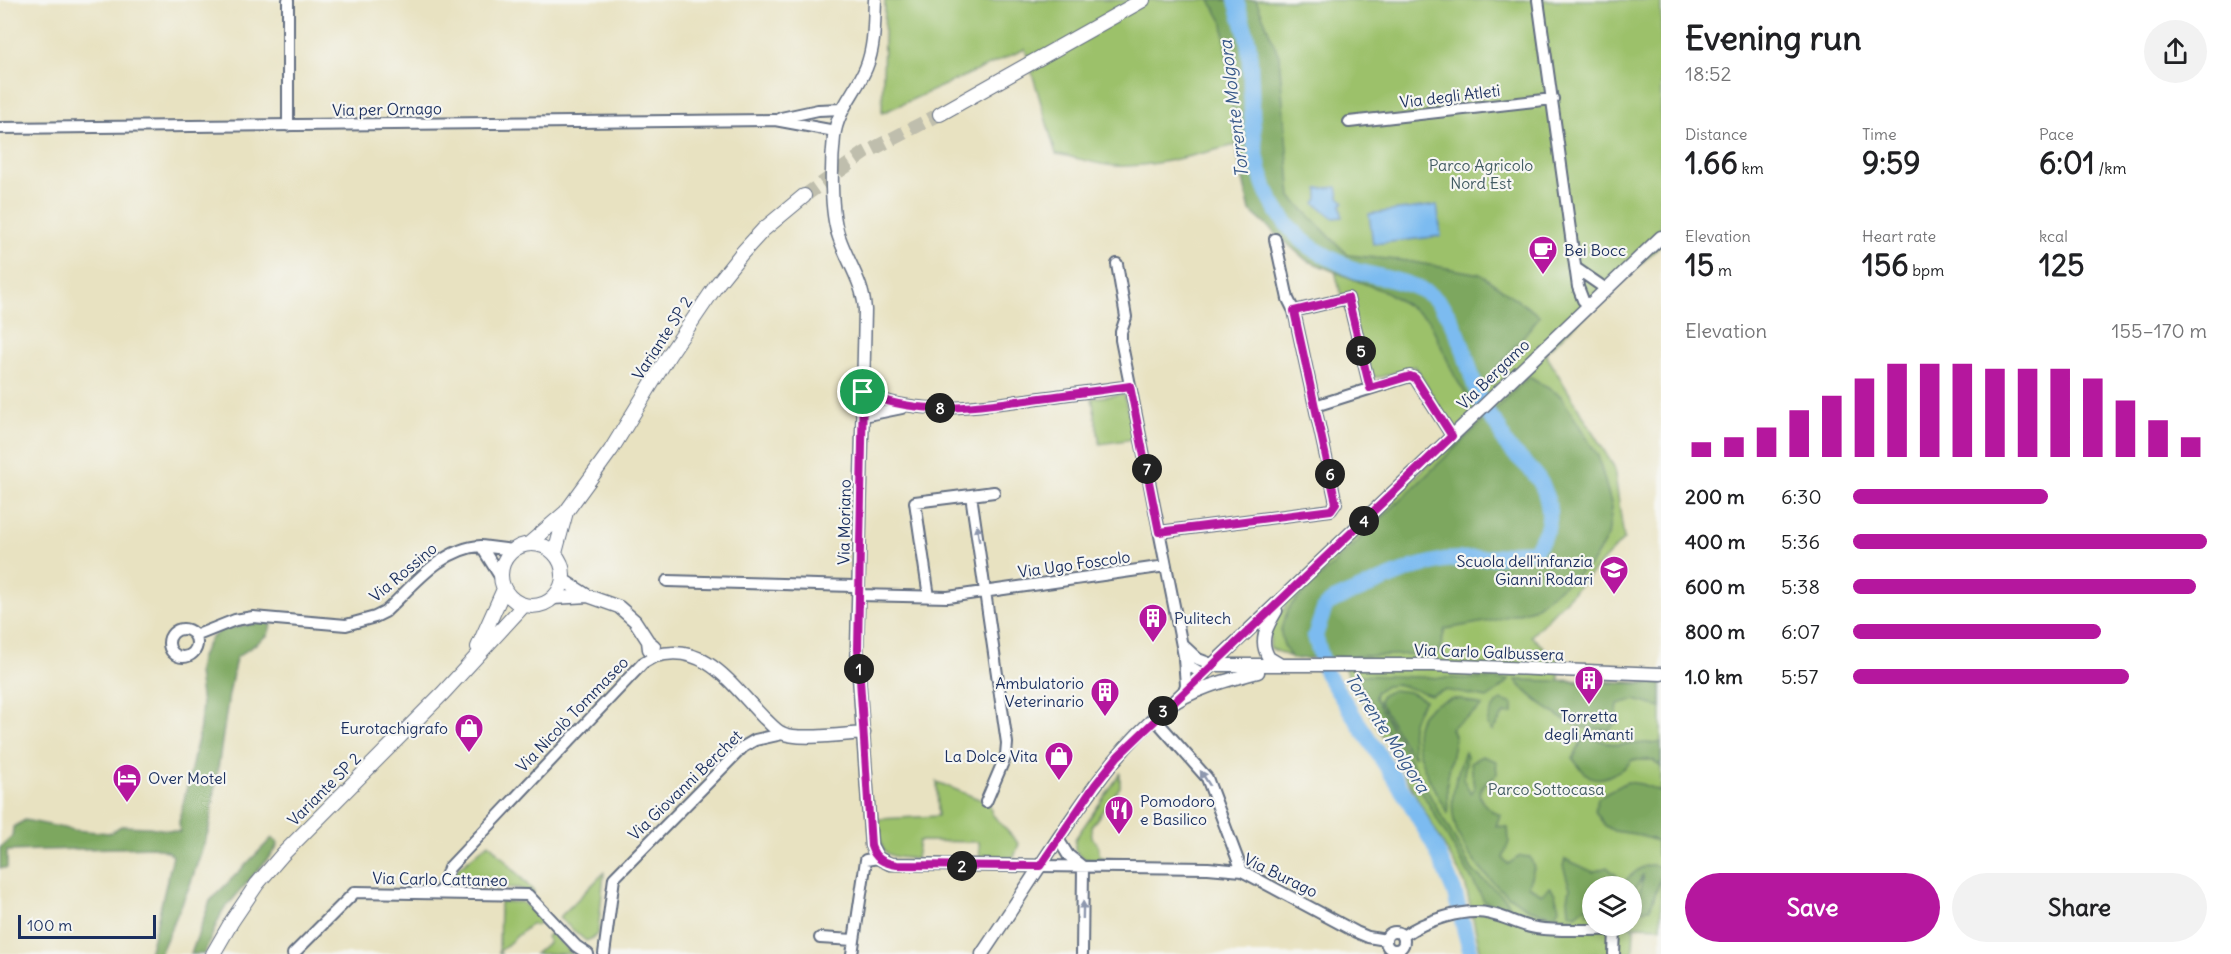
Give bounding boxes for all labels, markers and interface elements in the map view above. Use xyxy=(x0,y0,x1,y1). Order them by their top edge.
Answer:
text: Evening run xyxy=(1685,17,1861,59)
button: share xyxy=(2144,20,2207,83)
water label: Torrente Molgora xyxy=(1213,37,1253,179)
text: 18:52 xyxy=(1685,61,1731,86)
street label: Via degli Atleti xyxy=(1399,80,1501,112)
street label: Via per Ornago xyxy=(332,98,442,120)
text: Distance xyxy=(1685,124,1747,144)
text: Time xyxy=(1862,124,1897,144)
text: Pace xyxy=(2039,124,2074,144)
text: 1.66 xyxy=(1685,144,1738,182)
text: 9:59 xyxy=(1862,144,1921,182)
text: 6:01 xyxy=(2039,144,2095,182)
park label: Parco Agricolo Nord Est xyxy=(1429,155,1533,193)
text: km xyxy=(1738,158,1764,178)
text: /km xyxy=(2095,158,2127,178)
text: Elevation xyxy=(1685,226,1751,246)
text: Heart rate xyxy=(1862,226,1936,246)
text: kcal xyxy=(2039,226,2068,246)
cafe icon: Bei Bocc xyxy=(1527,234,1559,276)
place label: Bei Bocc xyxy=(1564,240,1626,260)
text: 15 xyxy=(1685,246,1714,284)
text: 156 xyxy=(1862,246,1908,284)
text: 125 xyxy=(2039,246,2085,284)
text: m xyxy=(1714,260,1732,280)
text: bpm xyxy=(1908,260,1944,280)
street label: Variante SP 2 xyxy=(628,292,697,384)
text: Elevation xyxy=(1685,318,1767,343)
text: 155–170 m xyxy=(2112,318,2207,343)
street label: Via Bergamo xyxy=(1453,334,1533,414)
pin: 5 xyxy=(1346,336,1376,366)
text: 5 xyxy=(1356,341,1366,361)
pin xyxy=(837,366,888,417)
icon: arrive xyxy=(846,375,879,408)
pin: 8 xyxy=(925,393,955,423)
text: 8 xyxy=(935,398,945,418)
pin: 7 xyxy=(1132,454,1162,484)
text: 7 xyxy=(1143,459,1151,479)
pin: 6 xyxy=(1315,459,1345,489)
text: 6 xyxy=(1325,464,1335,484)
street label: Via Moriano xyxy=(833,479,855,565)
text: 200 m xyxy=(1685,484,1745,509)
text: 6:30 xyxy=(1781,484,1822,509)
pin: 4 xyxy=(1349,506,1379,536)
text: 4 xyxy=(1359,511,1369,531)
one-way arrow xyxy=(973,524,982,543)
text: 400 m xyxy=(1685,529,1745,554)
text: 5:36 xyxy=(1781,529,1820,554)
street label: Via Rossino xyxy=(365,538,441,606)
street label: Via Ugo Foscolo xyxy=(1017,546,1131,582)
place label: Scuola dell'infanzia Gianni Rodari xyxy=(1456,551,1593,589)
school or university icon: Scuola dell'infanzia Gianni Rodari xyxy=(1598,554,1630,596)
text: 600 m xyxy=(1685,574,1745,599)
text: 5:38 xyxy=(1781,574,1820,599)
building icon: Pulitech xyxy=(1137,602,1169,644)
place label: Pulitech xyxy=(1174,608,1231,628)
text: 800 m xyxy=(1685,619,1745,644)
text: 6:07 xyxy=(1781,619,1820,644)
street label: Via Carlo Galbussera xyxy=(1414,639,1564,665)
street label: Via Nicolò Tommaseo xyxy=(512,652,632,776)
pin: 1 xyxy=(844,654,874,684)
text: 1 xyxy=(856,659,862,679)
building icon: Torretta degli Amanti xyxy=(1573,664,1605,706)
text: 1.0 km xyxy=(1685,664,1743,689)
text: 5:57 xyxy=(1781,664,1818,689)
water label: Torrente Molgora xyxy=(1340,668,1436,799)
place label: Ambulatorio Veterinario xyxy=(995,673,1084,711)
building icon: Ambulatorio Veterinario xyxy=(1089,676,1121,718)
pin: 3 xyxy=(1148,696,1178,726)
text: 3 xyxy=(1158,701,1168,721)
place label: Torretta degli Amanti xyxy=(1544,706,1634,744)
shop icon: Eurotachigrafo xyxy=(453,712,485,754)
place label: Eurotachigrafo xyxy=(340,718,448,738)
street label: Via Giovanni Berchet xyxy=(624,725,746,844)
shop icon: La Dolce Vita xyxy=(1043,740,1075,782)
place label: La Dolce Vita xyxy=(944,746,1038,766)
street label: Variante SP 2 xyxy=(283,748,365,830)
hotel icon: Over Motel xyxy=(111,762,143,804)
place label: Over Motel xyxy=(148,768,226,788)
one-way arrow xyxy=(1200,770,1211,787)
park label: Parco Sottocasa xyxy=(1488,779,1604,799)
place label: Pomodoro e Basilico xyxy=(1140,791,1215,829)
restaurant icon: Pomodoro e Basilico xyxy=(1103,794,1135,836)
street label: Via Burago xyxy=(1241,849,1321,901)
pin: 2 xyxy=(947,851,977,881)
text: 2 xyxy=(958,856,966,876)
street label: Via Carlo Cattaneo xyxy=(372,868,508,890)
button: Save xyxy=(1685,873,1940,942)
button: Share xyxy=(1952,873,2207,942)
map controls xyxy=(1582,876,1642,936)
button: layers xyxy=(1582,876,1642,936)
one-way arrow xyxy=(1078,901,1087,920)
scale bar xyxy=(18,912,156,940)
text: 100 m xyxy=(27,915,72,935)

